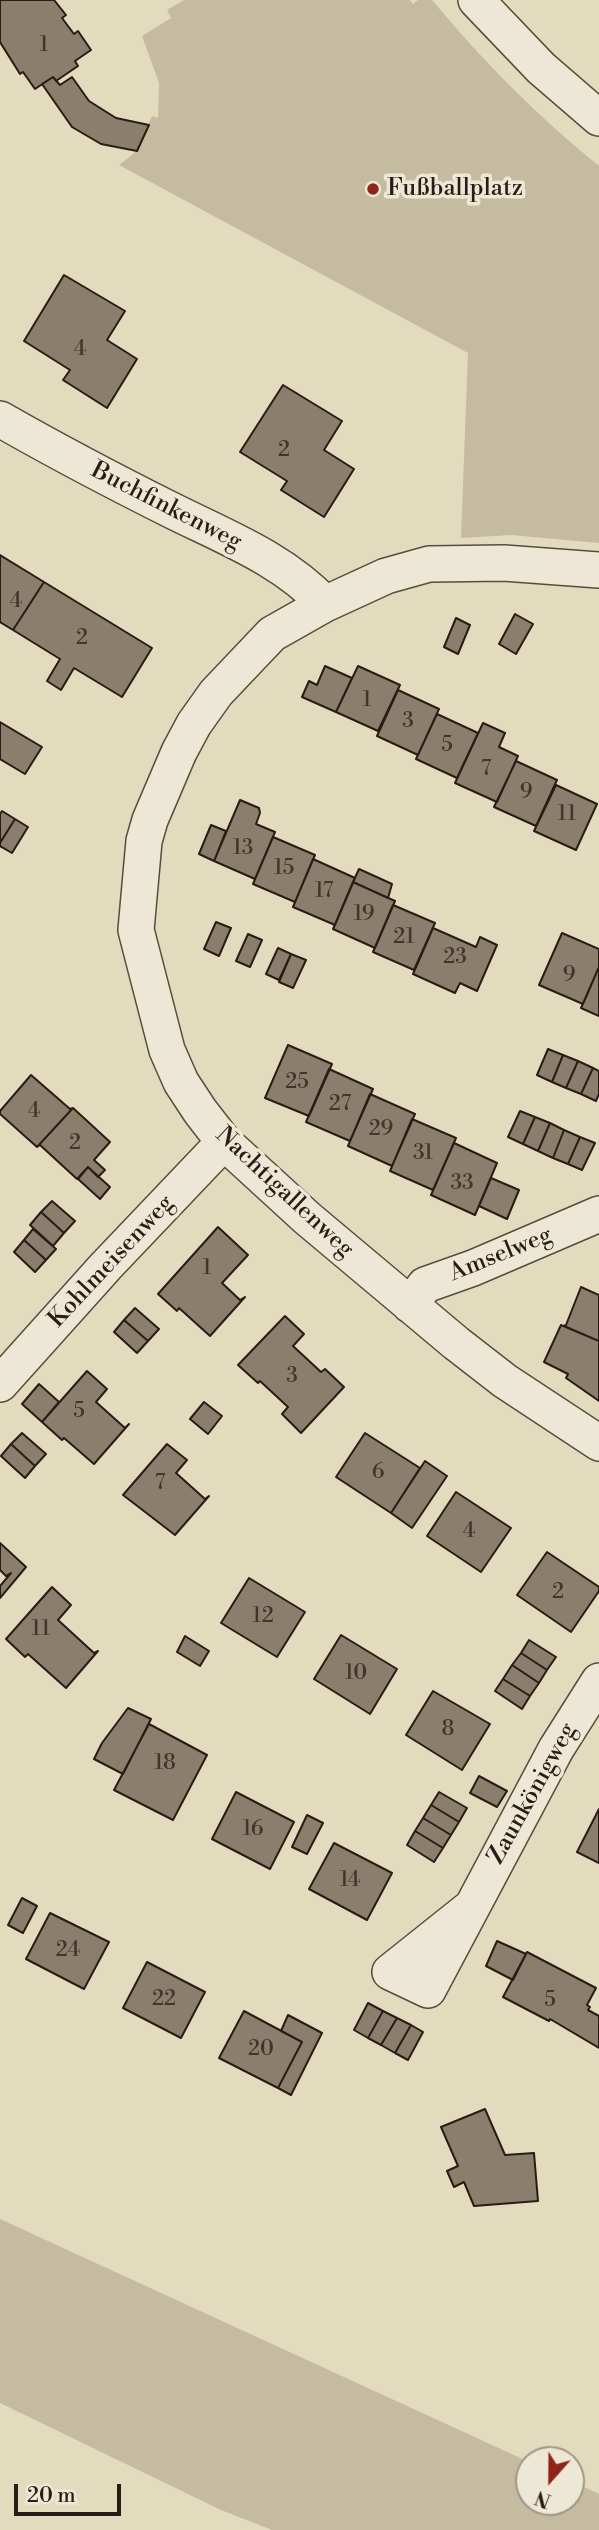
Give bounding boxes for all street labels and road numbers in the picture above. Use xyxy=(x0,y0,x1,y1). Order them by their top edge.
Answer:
street label: Buchfinkenweg xyxy=(86,457,246,557)
street label: Nachtigallenweg xyxy=(209,1122,359,1264)
street label: Kohlmeisenweg xyxy=(43,1190,181,1334)
street label: Amselweg xyxy=(445,1221,557,1289)
street label: Zaunkönigweg xyxy=(482,1718,584,1870)

